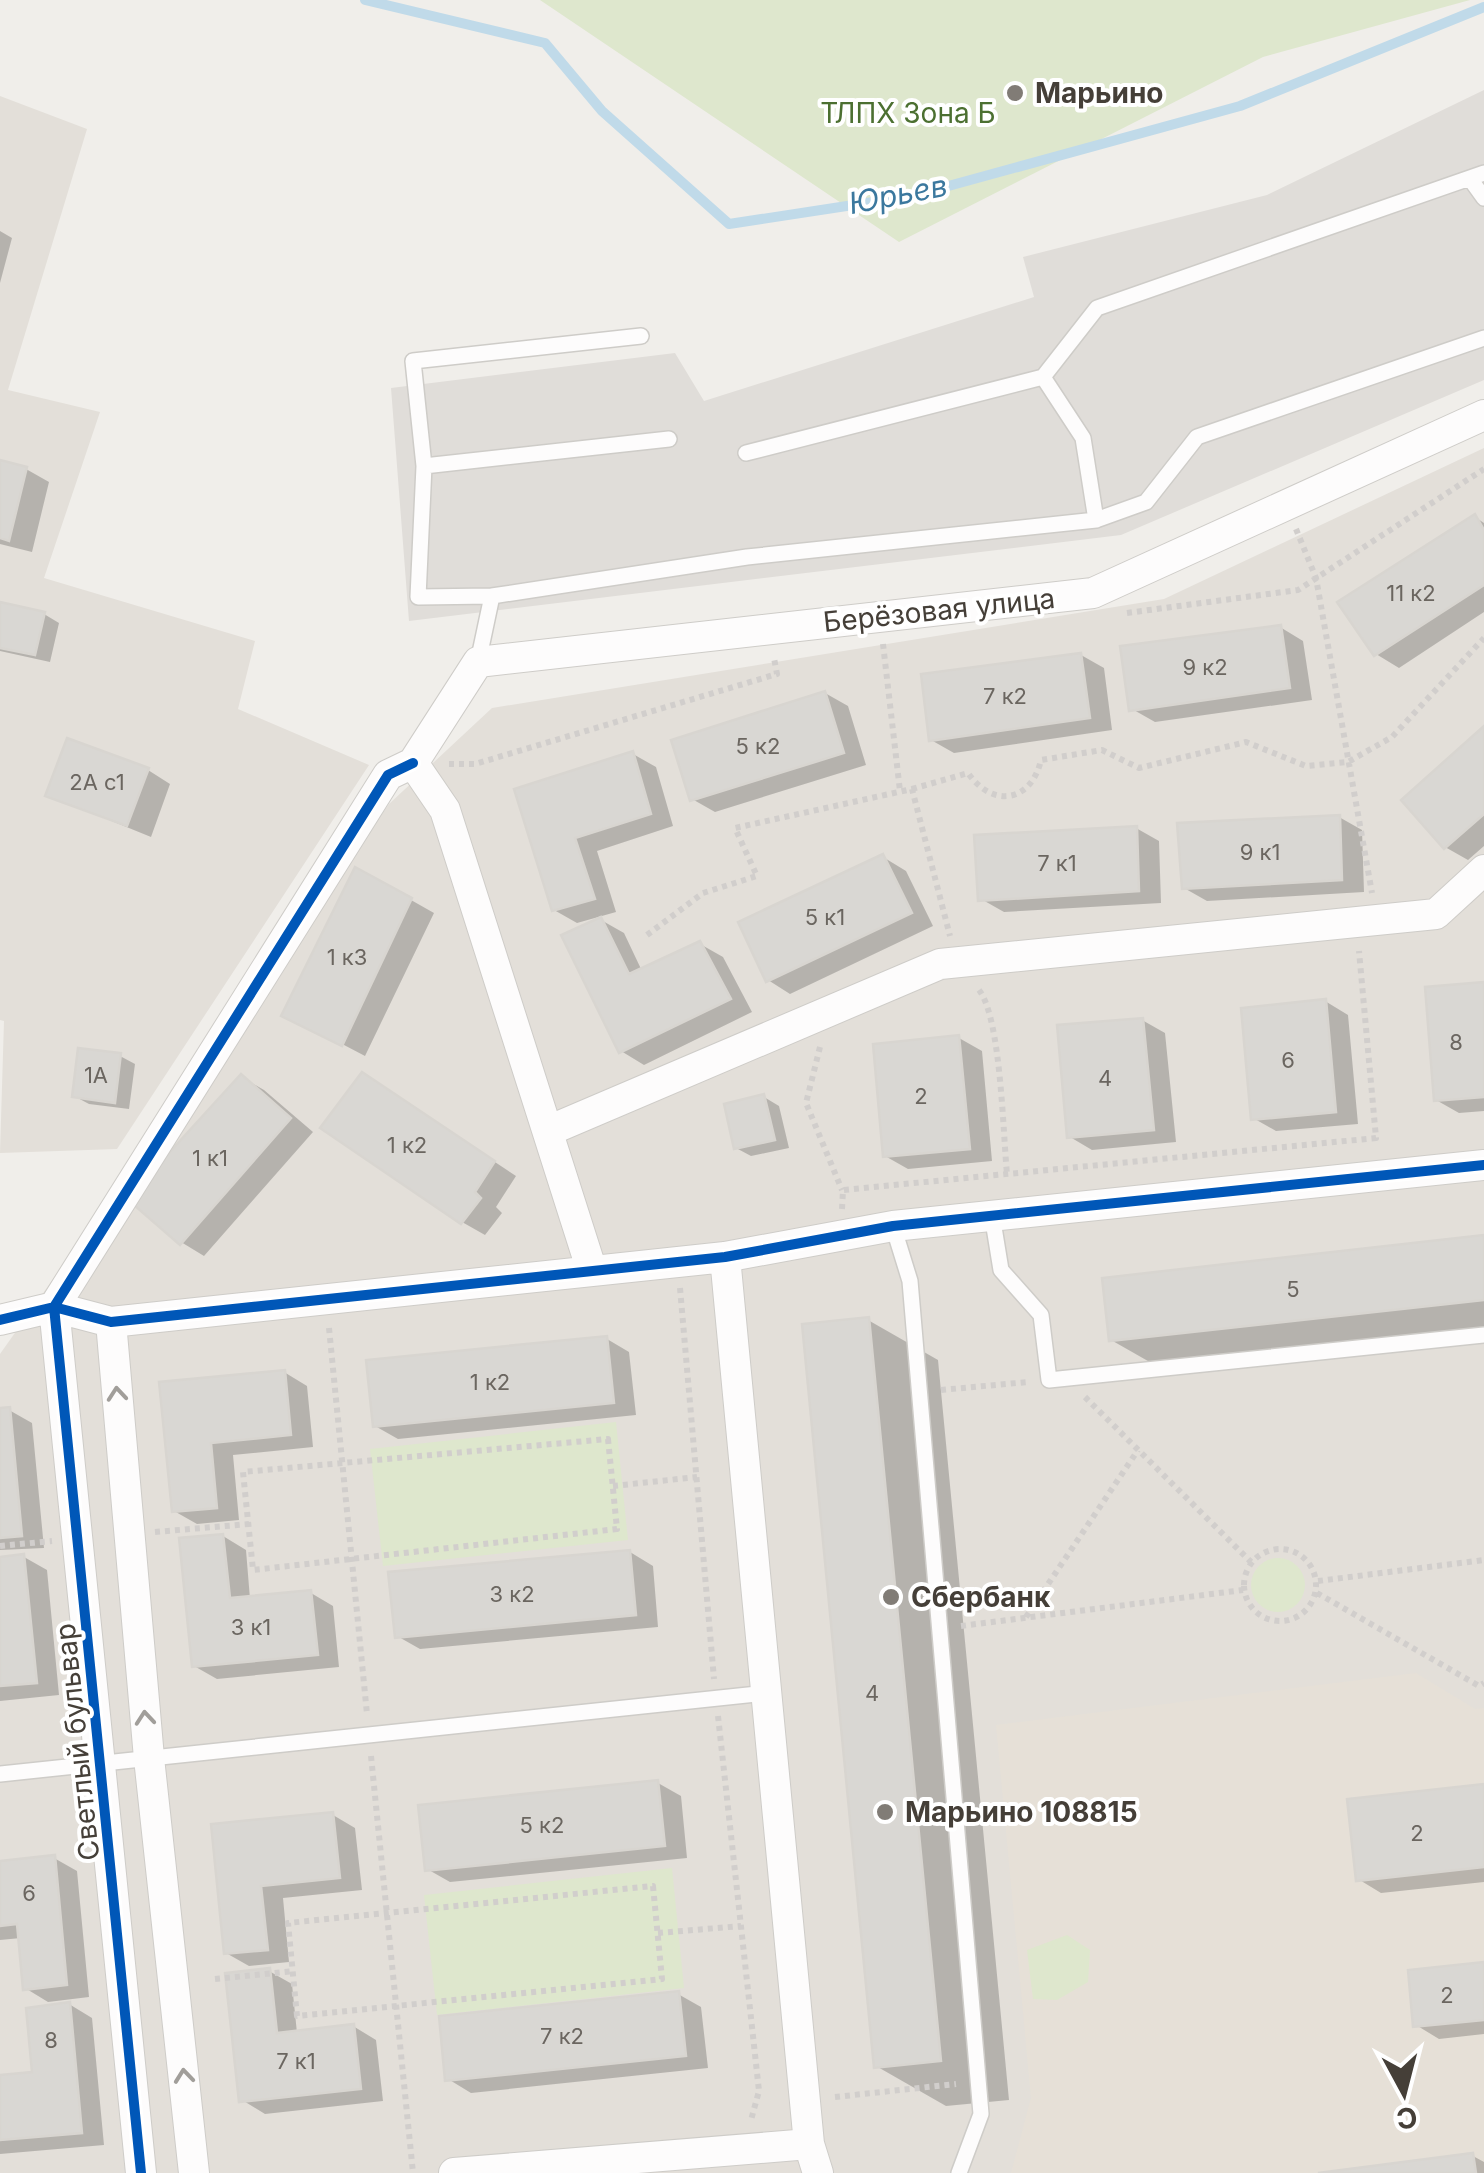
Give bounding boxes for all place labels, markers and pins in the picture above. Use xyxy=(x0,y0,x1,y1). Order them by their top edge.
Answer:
place label: Марьино xyxy=(1035,76,1164,110)
marker: Марьино xyxy=(1004,82,1026,104)
place label: Сбербанк xyxy=(911,1580,1051,1614)
marker: Сбербанк xyxy=(880,1586,902,1608)
place label: Марьино 108815 xyxy=(905,1795,1138,1829)
marker: Марьино 108815 xyxy=(874,1801,896,1823)

